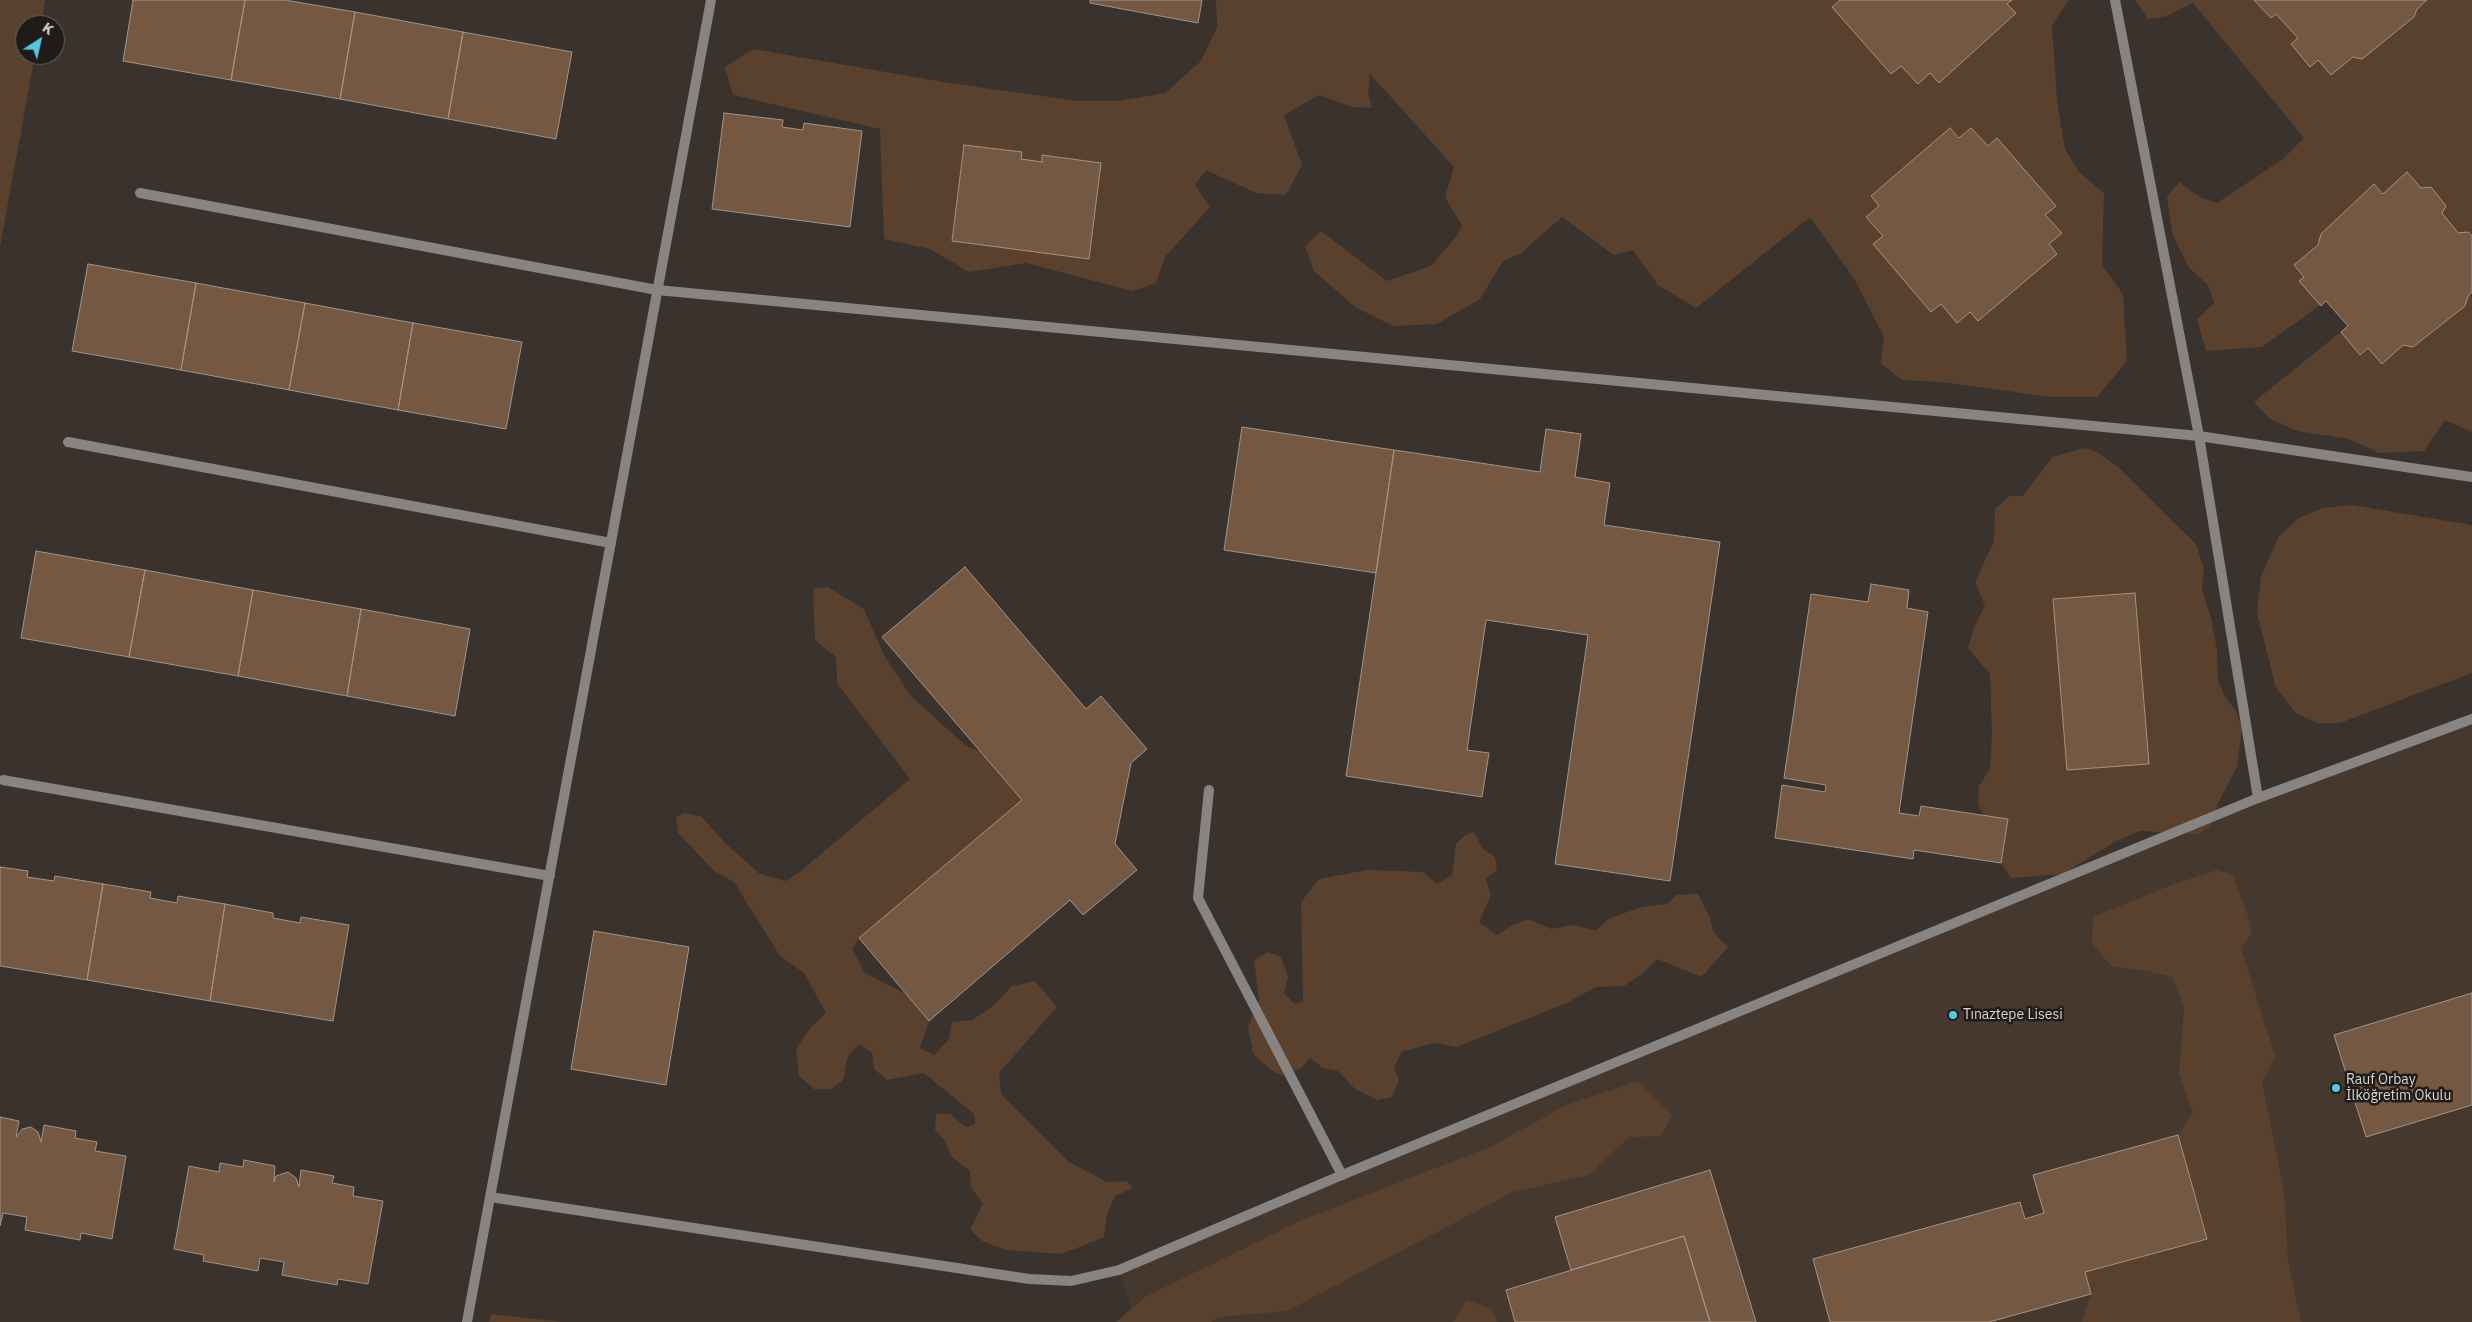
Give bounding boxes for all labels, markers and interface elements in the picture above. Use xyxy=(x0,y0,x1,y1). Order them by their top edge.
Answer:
north arrow xyxy=(15,15,65,65)
text: K xyxy=(39,18,57,39)
place label: Tınaztepe Lisesi xyxy=(1963,1007,2063,1023)
marker: Tınaztepe Lisesi xyxy=(1947,1009,1959,1021)
place label: Rauf Orbay İlköğretim Okulu xyxy=(2346,1072,2451,1104)
marker: Rauf Orbay İlköğretim Okulu xyxy=(2330,1082,2342,1094)

